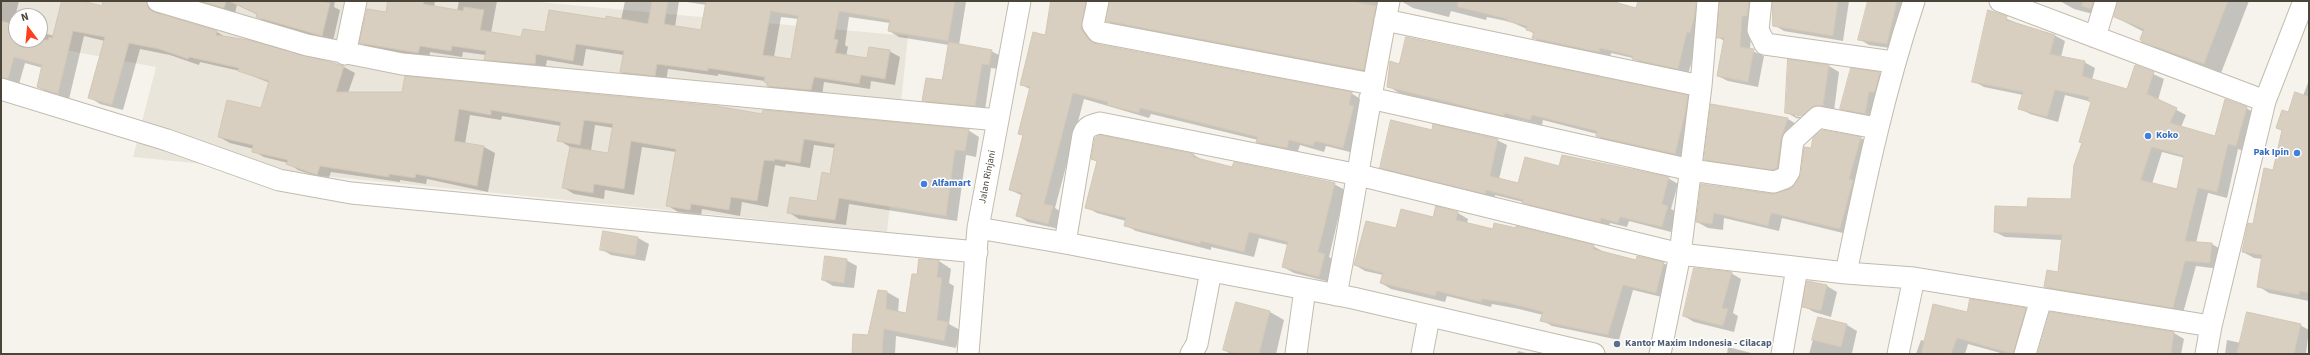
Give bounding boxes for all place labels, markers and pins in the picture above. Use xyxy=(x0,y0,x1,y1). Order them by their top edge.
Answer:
place label: Koko xyxy=(2156,130,2178,142)
marker: Koko xyxy=(2143,131,2153,141)
place label: Pak Ipin xyxy=(2253,147,2289,159)
marker: Pak Ipin xyxy=(2292,148,2302,158)
place label: Alfamart xyxy=(932,178,971,190)
marker: Alfamart xyxy=(919,179,929,189)
place label: Kantor Maxim Indonesia - Cilacap xyxy=(1625,338,1772,350)
marker: Kantor Maxim Indonesia - Cilacap xyxy=(1612,339,1622,349)

